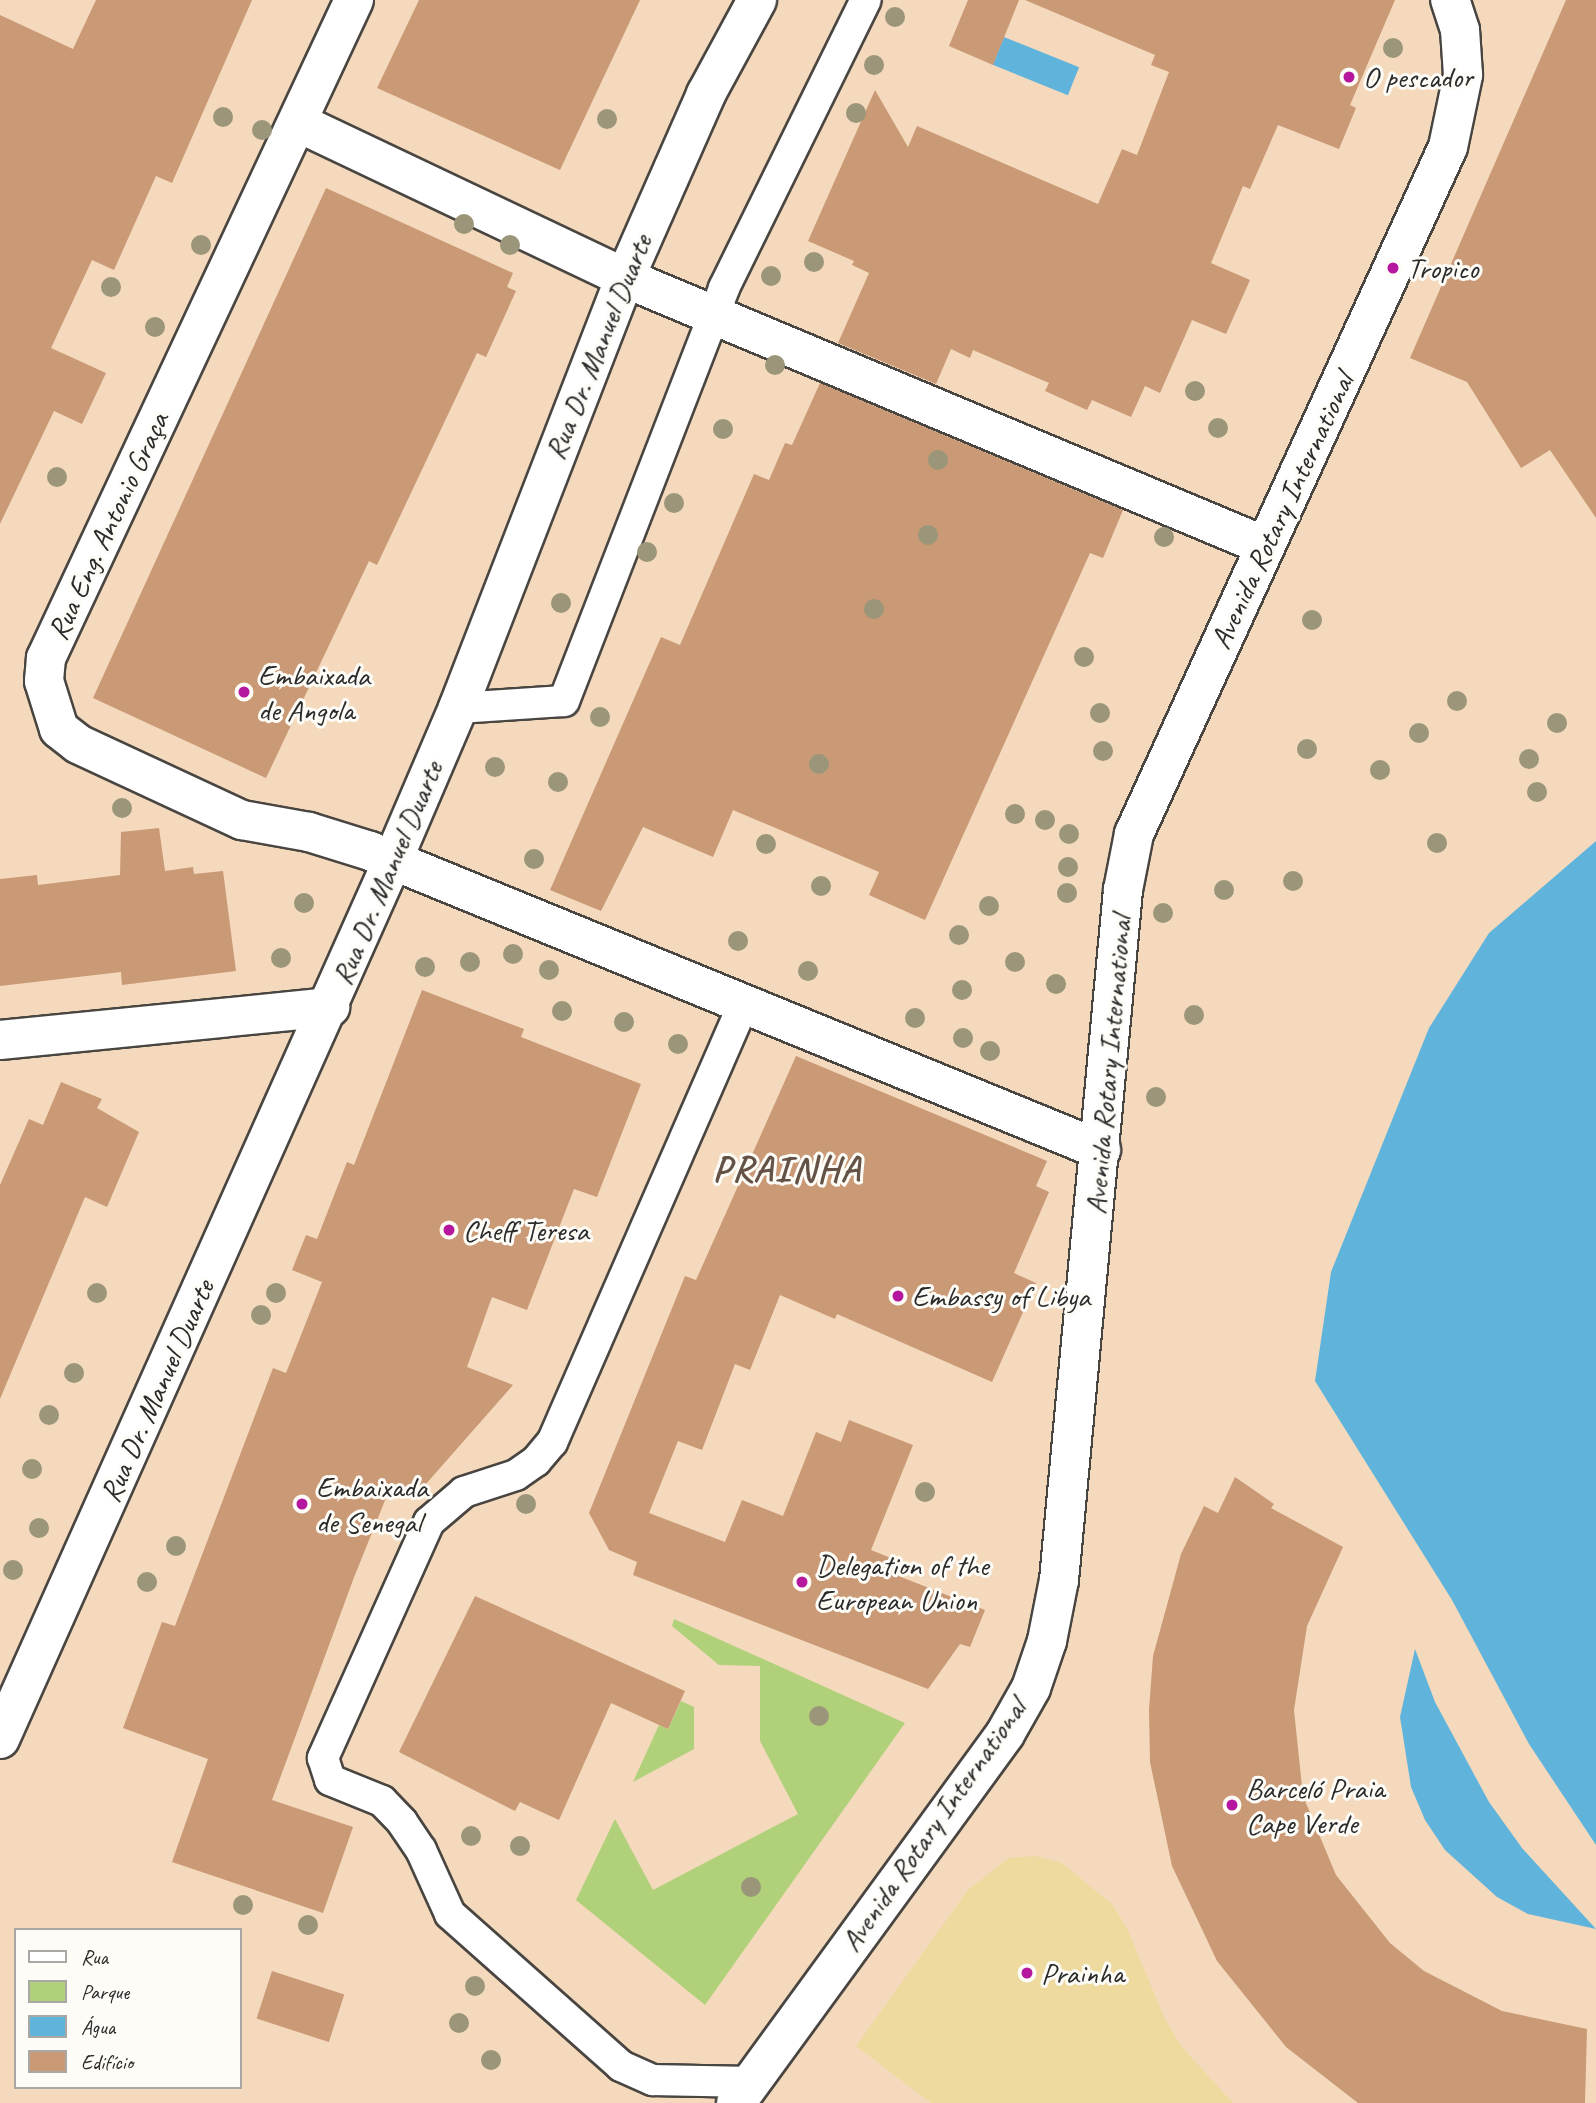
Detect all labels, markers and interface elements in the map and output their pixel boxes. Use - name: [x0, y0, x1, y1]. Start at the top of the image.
- place label: O pescador: [1363, 59, 1473, 95]
- marker: O pescador: [1341, 69, 1357, 85]
- street label: Rua Dr. Manuel Duarte: [536, 229, 660, 465]
- place label: Tropico: [1407, 250, 1478, 286]
- marker: Tropico: [1385, 260, 1401, 276]
- street label: Avenida Rotary International: [1202, 368, 1362, 654]
- street label: Rua Eng. Antonio Graça: [40, 407, 176, 645]
- place label: Embaixada de Angola: [258, 657, 370, 728]
- marker: Embaixada de Angola: [236, 684, 252, 700]
- street label: Rua Dr. Manuel Duarte: [324, 756, 450, 990]
- street label: Avenida Rotary International: [1077, 914, 1139, 1216]
- district label: PRAINHA: [715, 1147, 859, 1191]
- place label: Cheff Teresa: [463, 1212, 587, 1248]
- marker: Cheff Teresa: [441, 1222, 457, 1238]
- street label: Rua Dr. Manuel Duarte: [92, 1274, 222, 1508]
- place label: Embassy of Libya: [912, 1278, 1089, 1314]
- marker: Embassy of Libya: [890, 1288, 906, 1304]
- place label: Embaixada de Senegal: [316, 1469, 428, 1540]
- marker: Embaixada de Senegal: [294, 1496, 310, 1512]
- place label: Delegation of the European Union: [816, 1547, 988, 1618]
- marker: Delegation of the European Union: [794, 1574, 810, 1590]
- street label: Avenida Rotary International: [832, 1692, 1034, 1958]
- place label: Barceló Praia Cape Verde: [1246, 1770, 1384, 1840]
- marker: Barceló Praia Cape Verde: [1224, 1797, 1240, 1813]
- legend: [14, 1928, 242, 2089]
- text: Rua: [81, 1944, 108, 1970]
- place label: Prainha: [1041, 1955, 1124, 1991]
- marker: Prainha: [1019, 1965, 1035, 1981]
- text: Parque: [81, 1979, 129, 2005]
- text: Água: [81, 2014, 115, 2040]
- text: Edifício: [81, 2049, 133, 2075]

